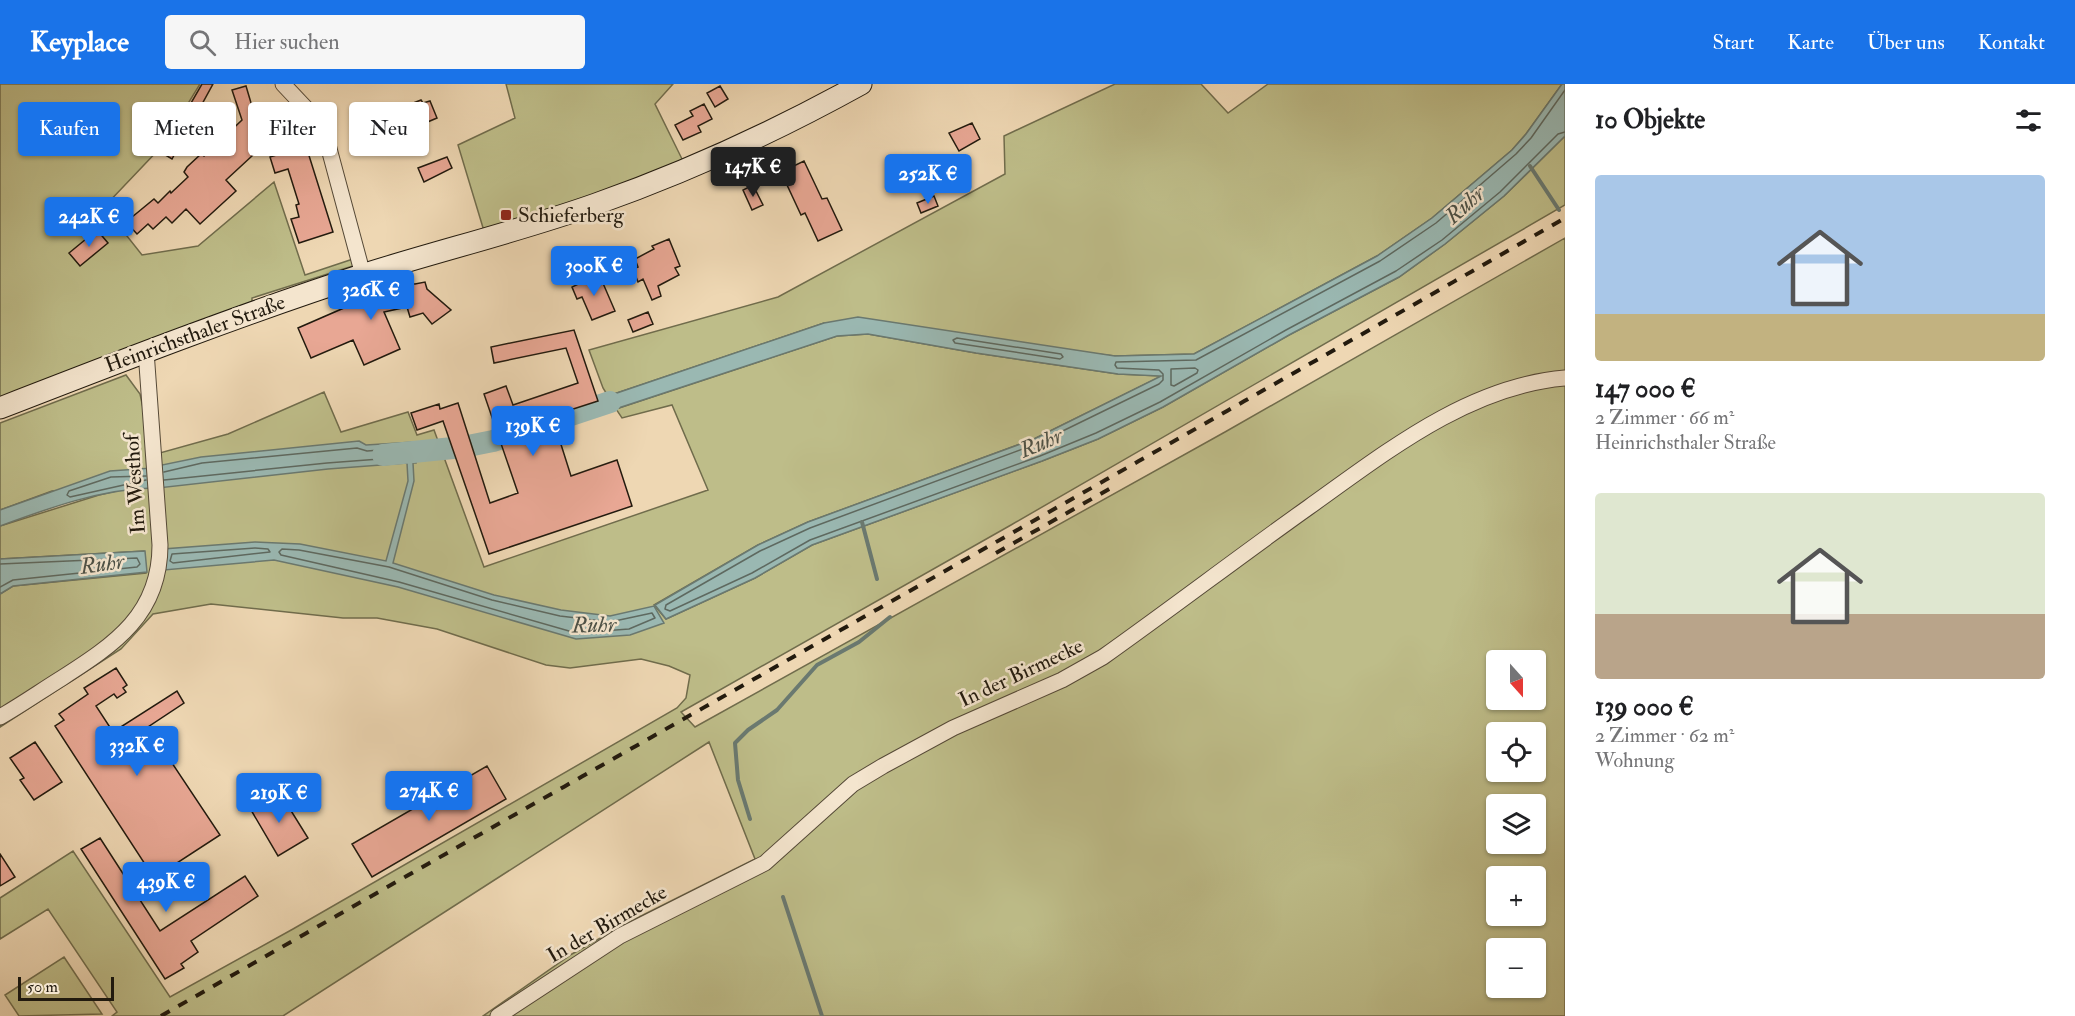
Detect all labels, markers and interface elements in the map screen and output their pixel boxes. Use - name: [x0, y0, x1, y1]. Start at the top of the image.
- search box: [165, 15, 585, 69]
- text: Keyplace: [30, 25, 129, 60]
- icon: search: [186, 26, 219, 59]
- text: Hier suchen: [234, 28, 340, 56]
- text: Start: [1712, 29, 1754, 56]
- text: Karte: [1787, 29, 1834, 56]
- text: Über uns: [1867, 29, 1945, 56]
- text: Kontakt: [1978, 29, 2045, 56]
- chip: Kaufen: [18, 102, 120, 156]
- chip: Mieten: [132, 102, 236, 156]
- chip: Filter: [248, 102, 337, 156]
- chip: Neu: [349, 102, 429, 156]
- text: 10 Objekte: [1595, 104, 1705, 136]
- icon: filters: [2012, 104, 2045, 137]
- pin: 147K €: [704, 147, 802, 198]
- text: 147K €: [725, 154, 781, 179]
- pin: 252K €: [879, 154, 977, 205]
- text: 252K €: [899, 161, 957, 186]
- water label: Ruhr: [1439, 179, 1492, 231]
- pin: 242K €: [40, 197, 138, 248]
- place label: Schieferberg: [518, 202, 625, 229]
- text: 242K €: [59, 204, 119, 229]
- marker: Schieferberg: [499, 208, 513, 222]
- icon: home: [1766, 214, 1874, 322]
- pin: 300K €: [545, 246, 643, 297]
- text: 300K €: [565, 253, 623, 278]
- pin: 326K €: [322, 270, 420, 321]
- text: 326K €: [342, 277, 400, 302]
- street label: Heinrichsthaler Straße: [101, 289, 289, 379]
- text: 147 000 €: [1595, 373, 1696, 405]
- text: 2 Zimmer · 66 m²: [1595, 405, 1734, 430]
- pin: 139K €: [484, 406, 582, 457]
- text: 139K €: [506, 413, 560, 438]
- water label: Ruhr: [1014, 421, 1068, 465]
- street label: Im Westhof: [118, 430, 152, 535]
- text: Heinrichsthaler Straße: [1595, 430, 1776, 455]
- icon: home: [1766, 532, 1874, 640]
- water label: Ruhr: [77, 547, 128, 581]
- water label: Ruhr: [571, 611, 618, 639]
- street label: In der Birmecke: [955, 632, 1088, 714]
- north arrow: [1486, 650, 1546, 710]
- map controls: [1486, 650, 1546, 998]
- text: 139 000 €: [1595, 691, 1694, 723]
- button: locate: [1486, 722, 1546, 782]
- text: 2 Zimmer · 62 m²: [1595, 723, 1734, 748]
- pin: 332K €: [88, 726, 186, 777]
- text: 332K €: [109, 733, 165, 758]
- text: Wohnung: [1595, 748, 1674, 773]
- pin: 274K €: [380, 771, 478, 822]
- pin: 219K €: [230, 773, 328, 824]
- text: 274K €: [399, 778, 459, 803]
- text: 219K €: [250, 780, 308, 805]
- button: layers: [1486, 794, 1546, 854]
- pin: 439K €: [117, 862, 215, 913]
- button: +: [1486, 866, 1546, 926]
- text: 439K €: [137, 869, 195, 894]
- street label: In der Birmecke: [542, 879, 672, 969]
- button: −: [1486, 938, 1546, 998]
- scale bar: [18, 974, 114, 1002]
- text: 50 m: [27, 977, 58, 997]

